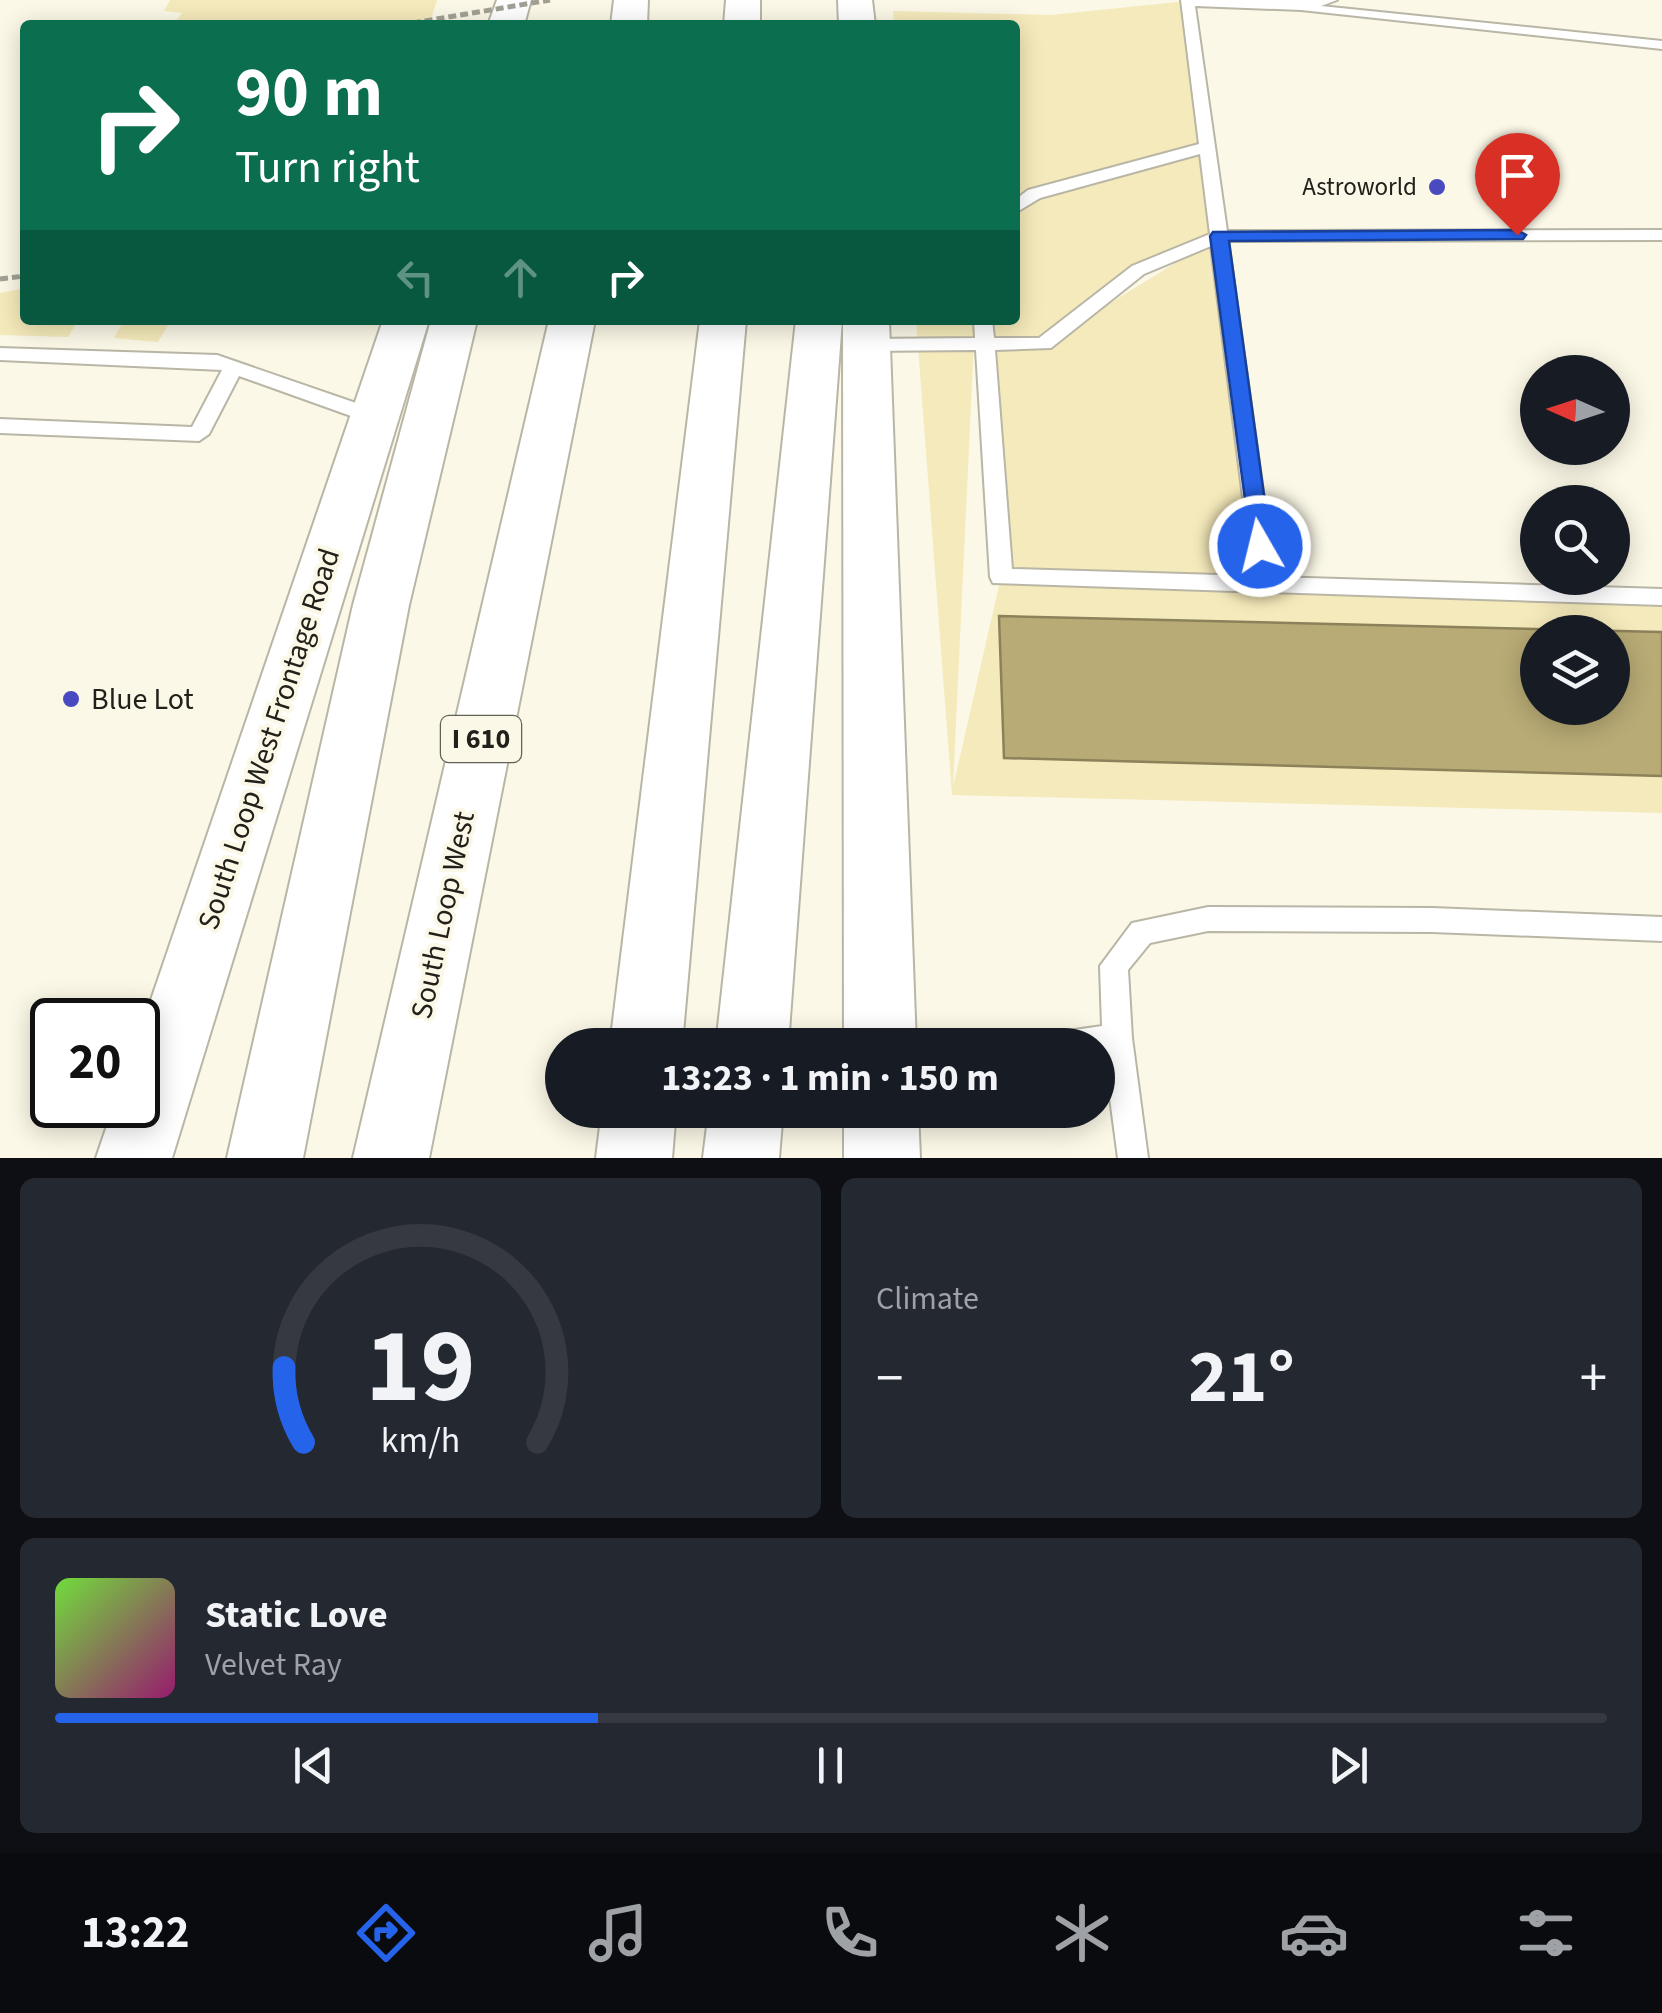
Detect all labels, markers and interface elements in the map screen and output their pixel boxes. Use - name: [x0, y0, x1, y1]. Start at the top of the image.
- text: 90 m: [235, 43, 383, 143]
- icon: right: [70, 60, 200, 190]
- pin: [1475, 133, 1560, 236]
- text: Turn right: [235, 136, 420, 200]
- icon: arrive: [1490, 148, 1545, 203]
- place label: Astroworld: [1302, 169, 1417, 205]
- marker: Astroworld: [1426, 176, 1448, 198]
- icon: left: [388, 250, 443, 305]
- icon: ahead: [493, 250, 548, 305]
- icon: right: [598, 250, 653, 305]
- north arrow: [1520, 355, 1630, 465]
- map controls: [1520, 355, 1630, 725]
- button: search: [1520, 485, 1630, 595]
- position arrow: [1208, 494, 1312, 598]
- street label: South Loop West Frontage Road: [187, 543, 351, 935]
- button: layers: [1520, 615, 1630, 725]
- place label: Blue Lot: [91, 678, 194, 721]
- marker: Blue Lot: [60, 688, 82, 710]
- road number: I 610: [441, 716, 521, 762]
- street label: South Loop West: [400, 807, 486, 1023]
- speed limit sign: 20: [30, 998, 160, 1128]
- text: 13:23 · 1 min · 150 m: [661, 1051, 999, 1105]
- text: Climate: [876, 1276, 979, 1322]
- text: 19: [366, 1294, 475, 1442]
- text: 21°: [1188, 1324, 1295, 1431]
- text: −: [876, 1340, 903, 1418]
- text: +: [1580, 1340, 1607, 1418]
- text: km/h: [381, 1415, 460, 1466]
- text: Static Love: [205, 1588, 388, 1642]
- text: Velvet Ray: [205, 1642, 342, 1688]
- icon: previous: [286, 1738, 341, 1793]
- icon: pause: [803, 1738, 858, 1793]
- icon: next: [1321, 1738, 1376, 1793]
- icon: directions: [351, 1898, 421, 1968]
- icon: music: [583, 1898, 653, 1968]
- icon: phone: [815, 1898, 885, 1968]
- icon: climate: [1047, 1898, 1117, 1968]
- icon: car: [1279, 1898, 1349, 1968]
- icon: filters: [1511, 1898, 1581, 1968]
- text: 13:22: [81, 1901, 190, 1965]

